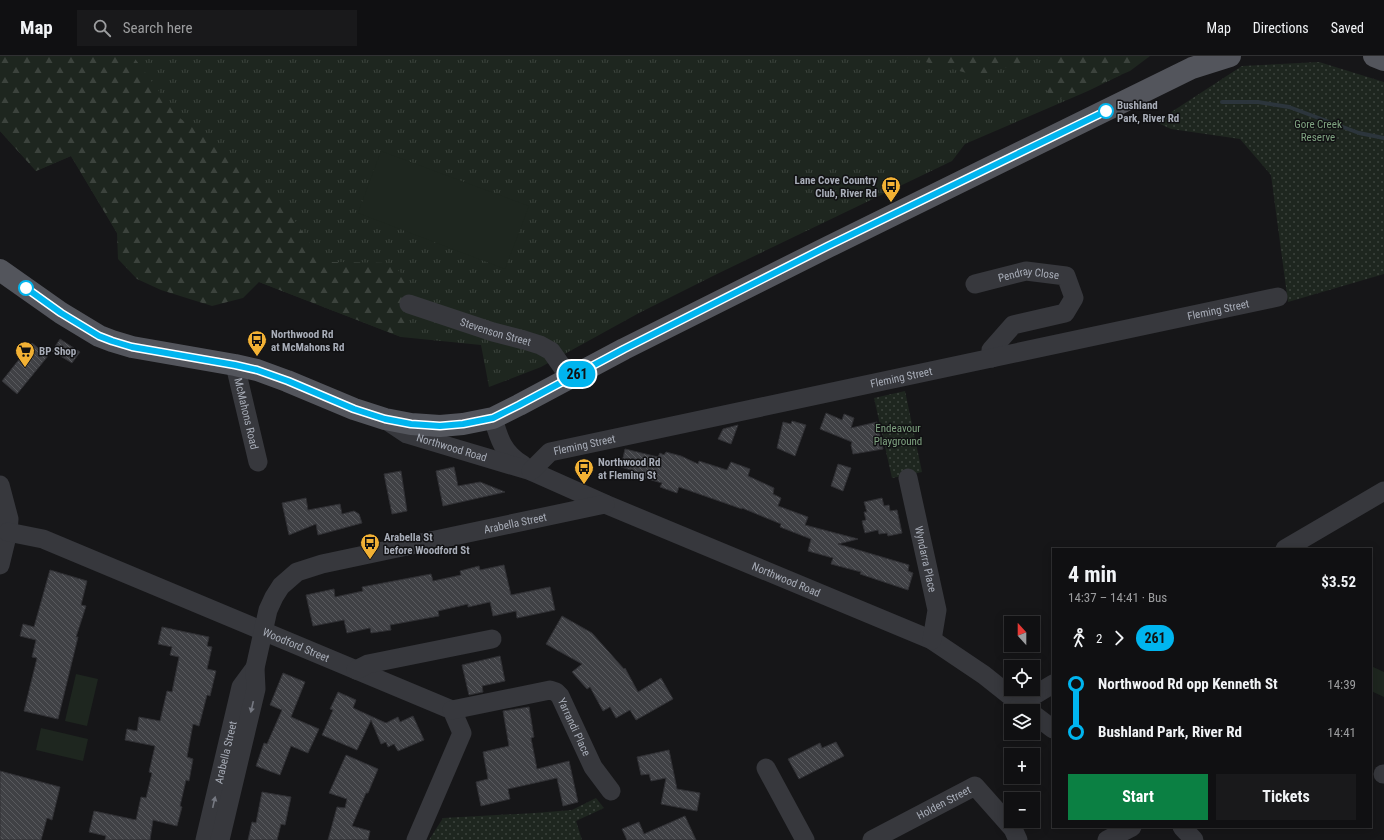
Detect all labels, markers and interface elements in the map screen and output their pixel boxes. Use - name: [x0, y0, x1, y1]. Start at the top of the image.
- search box: [77, 10, 357, 46]
- text: Map: [20, 16, 53, 39]
- icon: search: [91, 17, 113, 39]
- text: Search here: [123, 19, 193, 37]
- text: Map: [1207, 20, 1231, 36]
- text: Directions: [1253, 20, 1309, 36]
- text: Saved: [1331, 20, 1364, 36]
- place label: Bushland Park, River Rd: [1117, 99, 1179, 125]
- marker: Bushland Park, River Rd: [1098, 103, 1114, 119]
- park label: Gore Creek Reserve: [1294, 118, 1342, 144]
- place label: Lane Cove Country Club, River Rd: [794, 174, 877, 200]
- bus stop icon: Lane Cove Country Club, River Rd: [880, 175, 902, 203]
- street label: Pendray Close: [997, 265, 1060, 285]
- unlabelled marker: [18, 280, 34, 296]
- street label: Fleming Street: [1186, 297, 1250, 323]
- street label: Stevenson Street: [458, 315, 533, 349]
- place label: Northwood Rd at McMahons Rd: [271, 328, 344, 354]
- bus stop icon: Northwood Rd at McMahons Rd: [246, 329, 268, 357]
- supermarket icon: BP Shop: [14, 340, 36, 368]
- place label: BP Shop: [39, 345, 77, 358]
- line badge: 261: [554, 361, 600, 387]
- street label: Fleming Street: [869, 365, 933, 391]
- text: 261: [566, 366, 588, 382]
- street label: McMahons Road: [231, 377, 261, 451]
- park label: Endeavour Playground: [874, 422, 922, 448]
- street label: Northwood Road: [415, 431, 488, 465]
- street label: Fleming Street: [552, 432, 617, 458]
- place label: Northwood Rd at Fleming St: [598, 456, 660, 482]
- bus stop icon: Northwood Rd at Fleming St: [573, 457, 595, 485]
- street label: Arabella Street: [483, 511, 548, 537]
- street label: Wyndarra Place: [912, 525, 939, 594]
- place label: Arabella St before Woodford St: [384, 531, 470, 557]
- bus stop icon: Arabella St before Woodford St: [359, 532, 381, 560]
- street label: Northwood Road: [750, 560, 822, 600]
- text: 4 min: [1068, 562, 1117, 587]
- text: $3.52: [1321, 573, 1356, 591]
- text: 14:37 – 14:41 · Bus: [1068, 590, 1167, 605]
- north arrow: [1004, 616, 1040, 652]
- map controls: [1004, 616, 1040, 828]
- street label: Woodford Street: [261, 626, 331, 665]
- icon: walk: [1068, 627, 1090, 649]
- icon: forward: [1108, 627, 1130, 649]
- text: 261: [1144, 630, 1166, 646]
- text: 2: [1096, 631, 1102, 646]
- button: locate: [1004, 660, 1040, 696]
- text: Northwood Rd opp Kenneth St: [1098, 675, 1278, 693]
- text: 14:39: [1327, 677, 1356, 692]
- street label: Yarrandi Place: [555, 696, 593, 758]
- one-way arrow: [249, 701, 255, 713]
- button: layers: [1004, 704, 1040, 740]
- street label: Arabella Street: [212, 720, 240, 785]
- text: Bushland Park, River Rd: [1098, 723, 1242, 741]
- text: 14:41: [1327, 725, 1356, 740]
- button: +: [1004, 748, 1040, 784]
- button: Start: [1068, 774, 1208, 820]
- button: Tickets: [1216, 774, 1356, 820]
- street label: Holden Street: [915, 783, 973, 822]
- button: −: [1004, 792, 1040, 828]
- one-way arrow: [211, 796, 217, 808]

